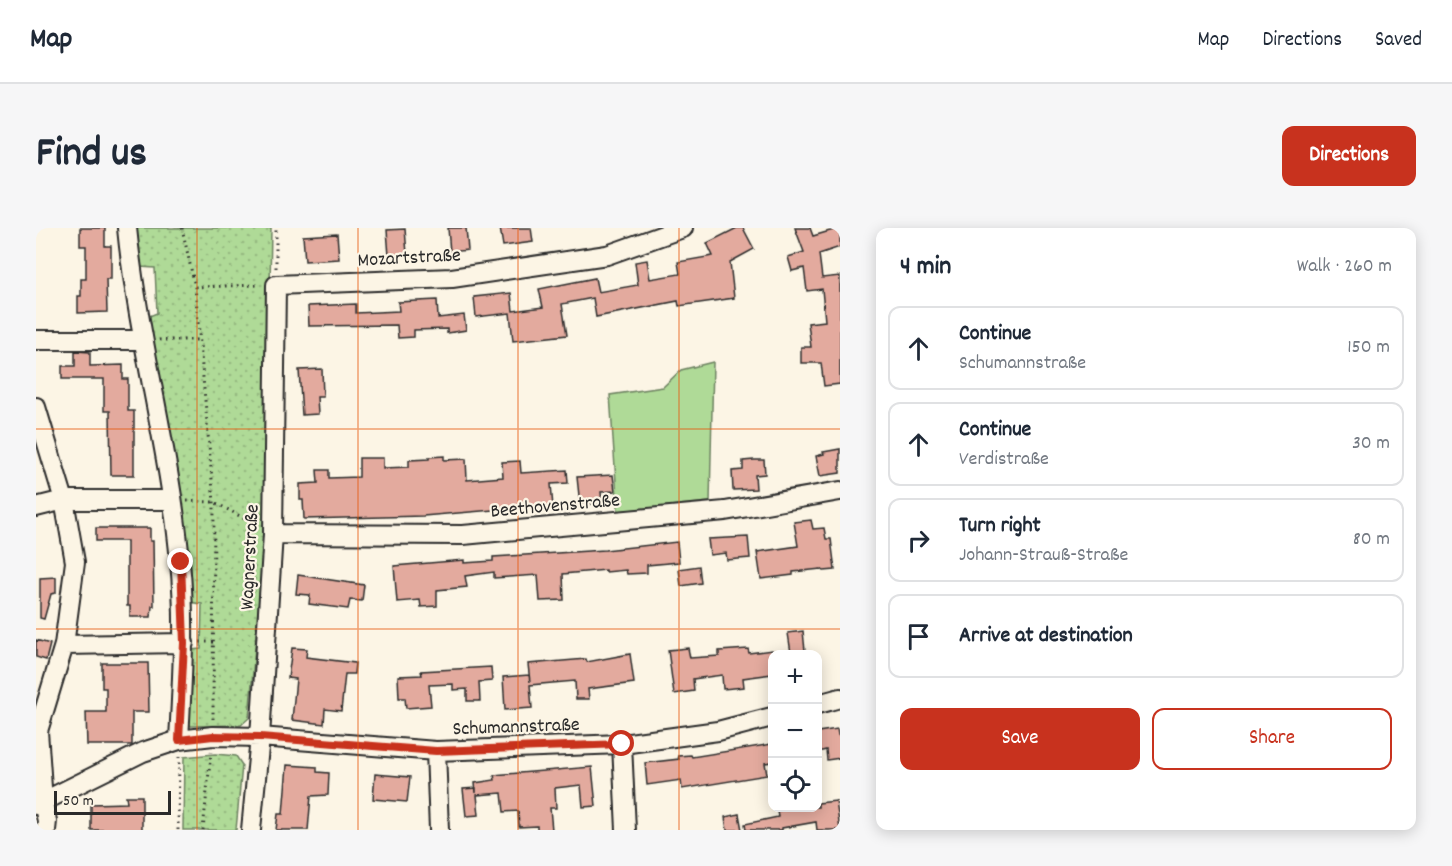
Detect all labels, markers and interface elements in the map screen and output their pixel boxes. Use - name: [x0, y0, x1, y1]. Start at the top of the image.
- text: Map: [30, 21, 72, 61]
- text: Map: [1198, 26, 1229, 56]
- text: Directions: [1262, 26, 1342, 56]
- text: Saved: [1375, 26, 1422, 56]
- text: Find us: [36, 126, 147, 186]
- button: Directions: [1282, 126, 1416, 186]
- street label: Mozartstraße: [357, 242, 462, 276]
- text: 4 min: [900, 249, 951, 286]
- text: Walk · 260 m: [1297, 253, 1392, 281]
- text: Continue: [959, 319, 1031, 350]
- icon: ahead: [902, 332, 935, 365]
- text: 150 m: [1347, 334, 1390, 362]
- text: Schumannstraße: [959, 350, 1086, 378]
- text: Continue: [959, 415, 1031, 446]
- icon: ahead: [902, 428, 935, 461]
- text: 30 m: [1352, 430, 1390, 458]
- text: Verdistraße: [959, 446, 1049, 474]
- street label: Beethovenstraße: [489, 487, 621, 527]
- street label: Wagnerstraße: [234, 503, 268, 611]
- text: Turn right: [959, 511, 1041, 542]
- icon: right: [902, 524, 935, 557]
- text: 80 m: [1353, 526, 1390, 554]
- text: Johann-Strauß-Straße: [959, 542, 1128, 570]
- route end: [167, 548, 193, 574]
- icon: arrive: [902, 620, 935, 653]
- text: Arrive at destination: [959, 621, 1133, 652]
- map controls: [768, 650, 822, 812]
- button: +: [768, 650, 822, 704]
- button: −: [768, 704, 822, 758]
- button: Save: [900, 708, 1140, 770]
- button: Share: [1152, 708, 1392, 770]
- street label: Schumannstraße: [452, 712, 580, 744]
- route start: [608, 730, 634, 756]
- button: locate: [768, 758, 822, 812]
- scale bar: [54, 788, 171, 816]
- text: 50 m: [63, 790, 94, 813]

